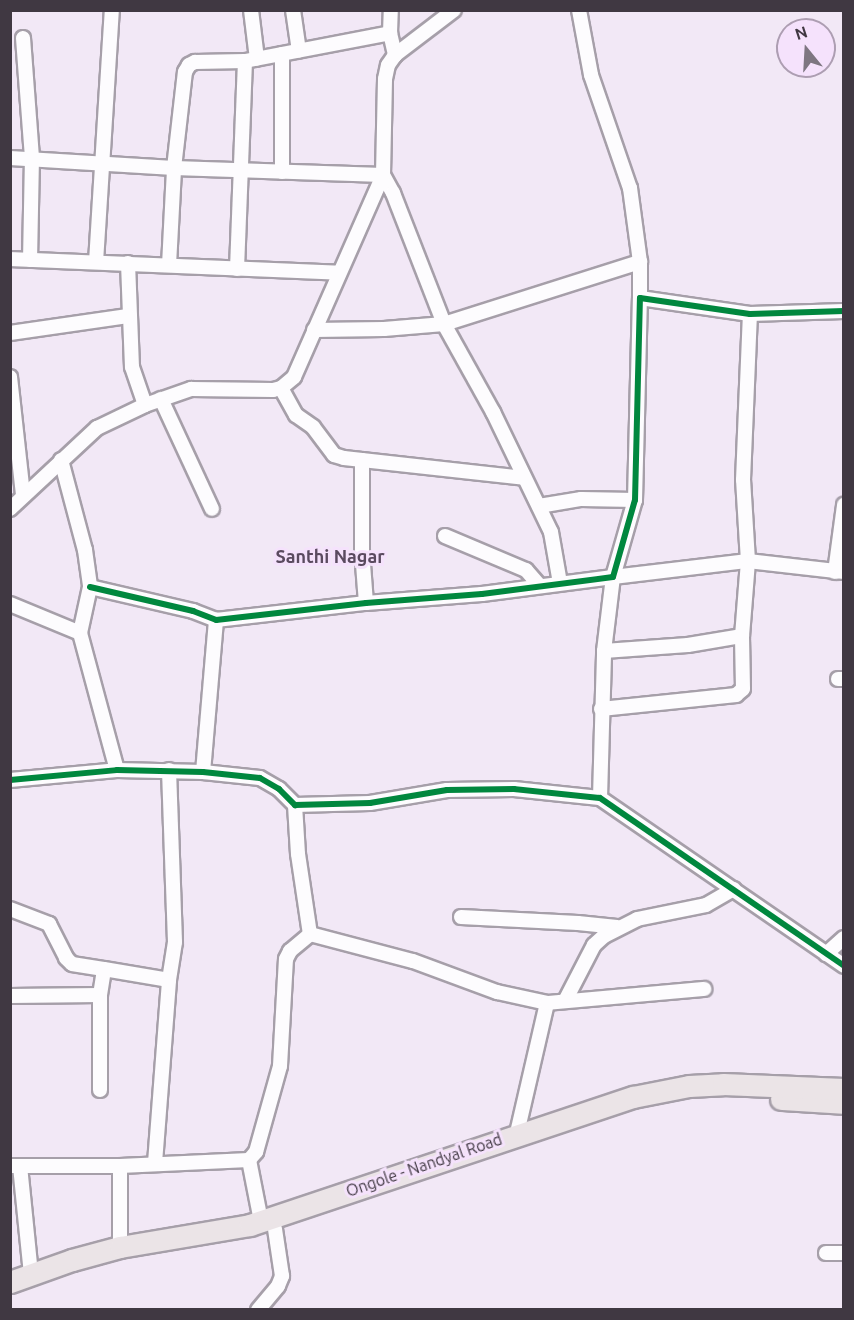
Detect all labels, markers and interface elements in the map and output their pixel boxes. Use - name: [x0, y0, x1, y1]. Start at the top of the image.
- north arrow: [776, 18, 836, 78]
- text: N: [793, 22, 810, 43]
- district label: Santhi Nagar: [275, 545, 385, 567]
- street label: Ongole - Nandyal Road: [343, 1129, 505, 1201]

